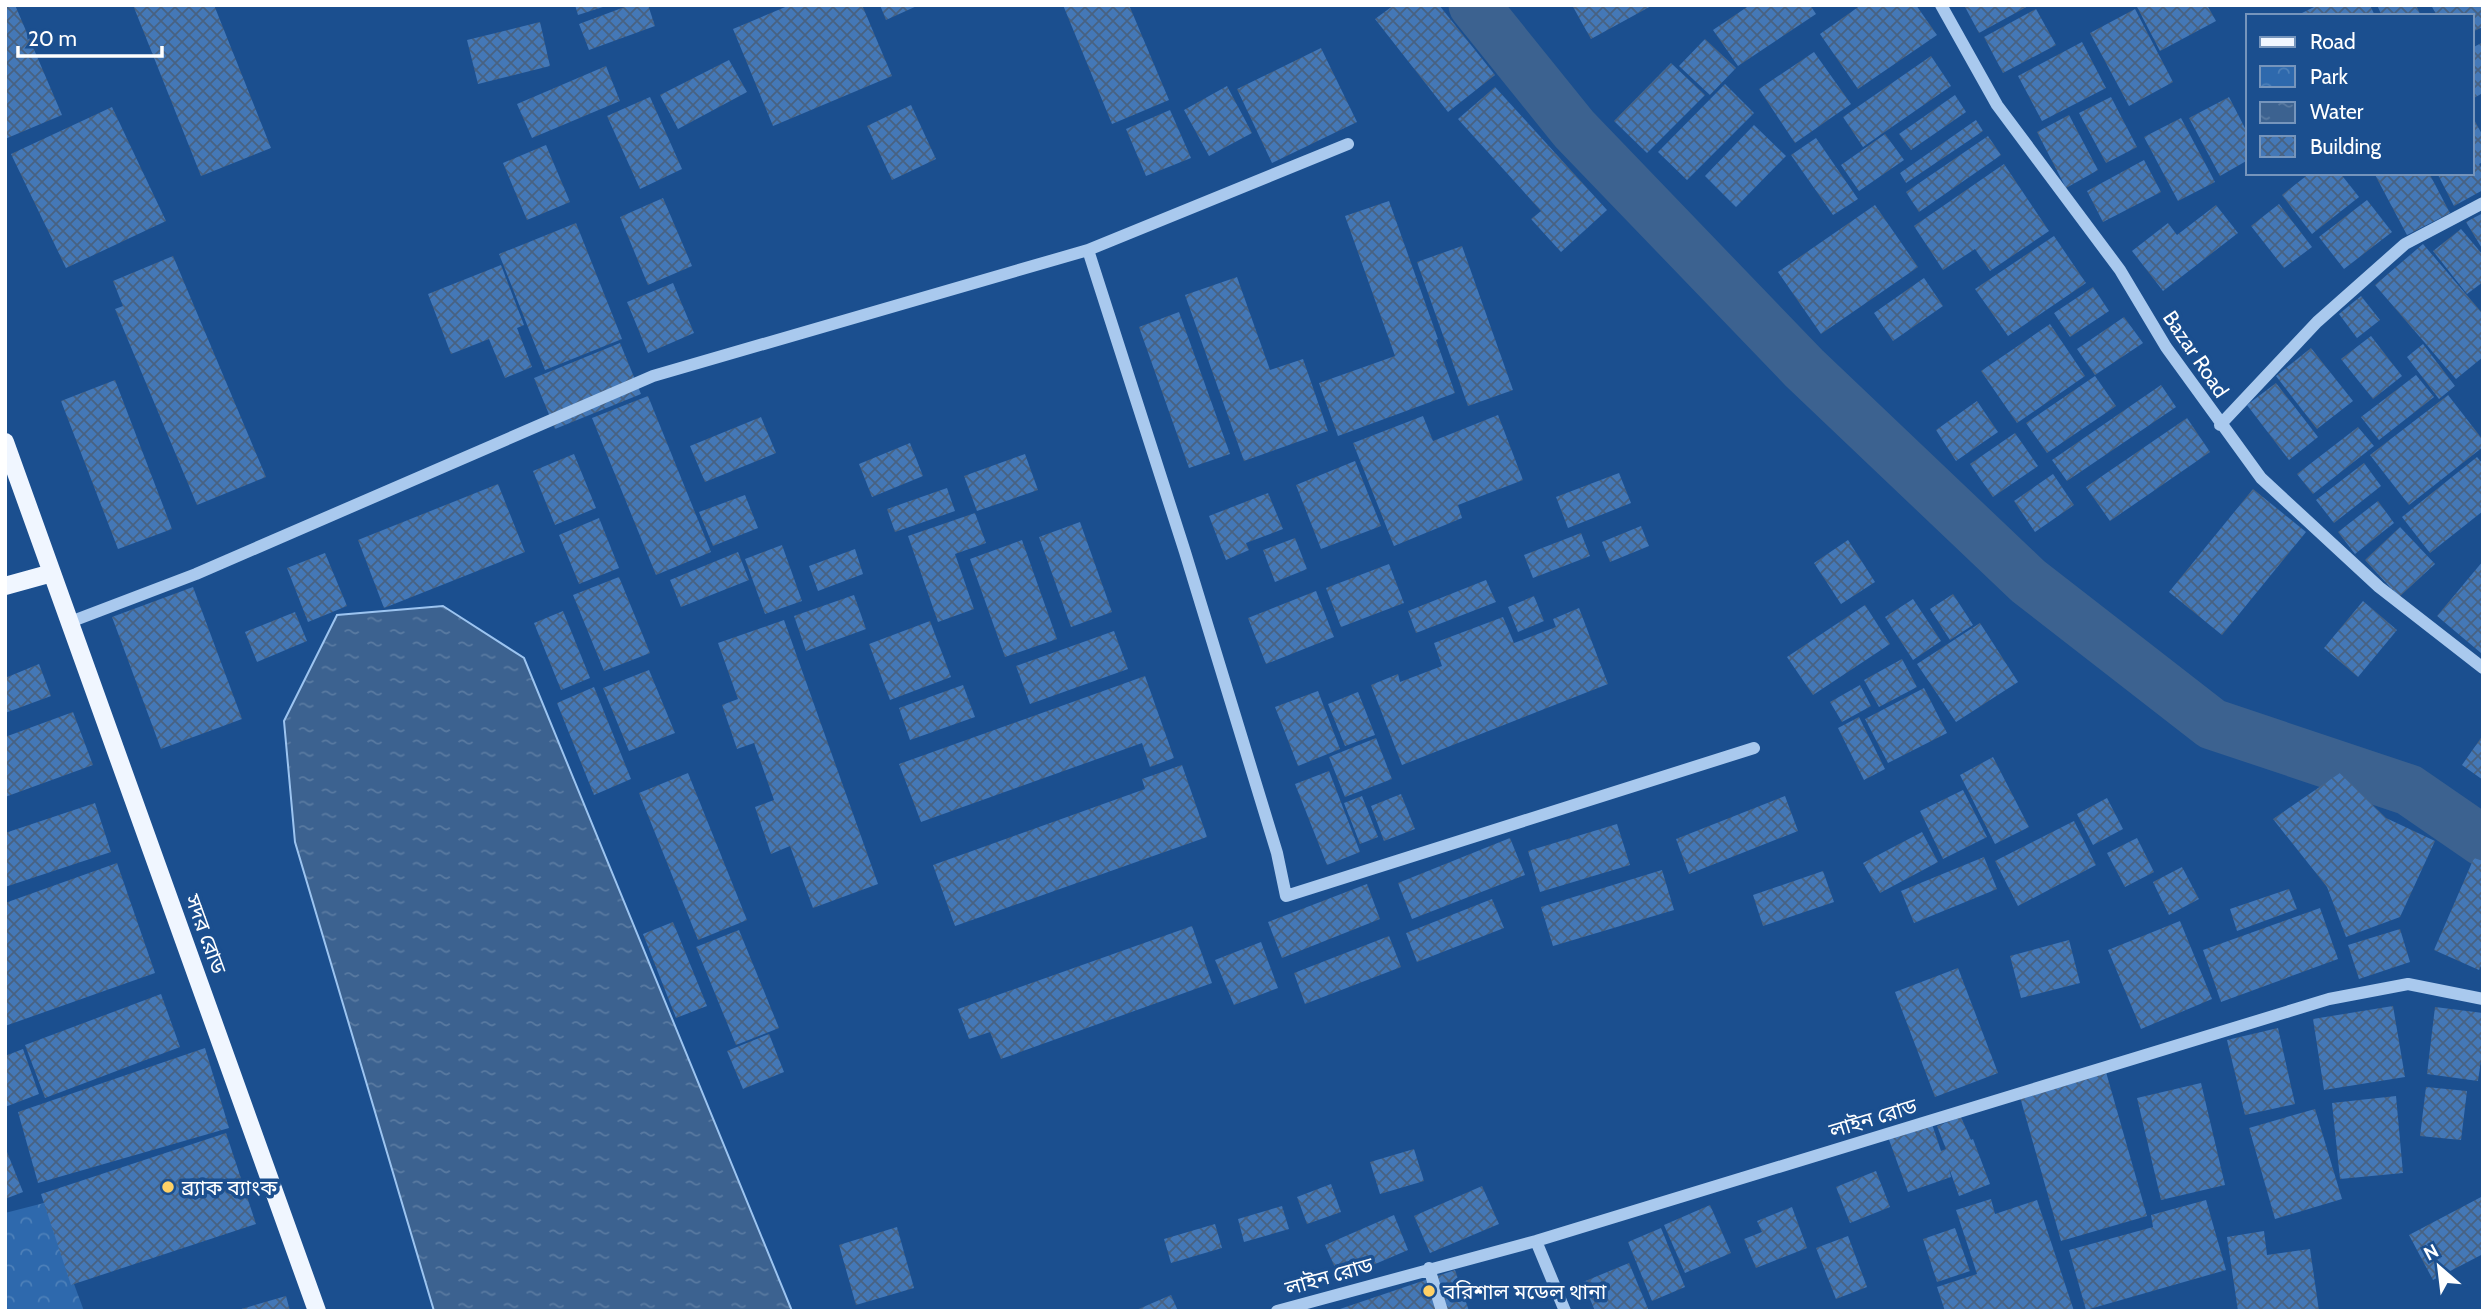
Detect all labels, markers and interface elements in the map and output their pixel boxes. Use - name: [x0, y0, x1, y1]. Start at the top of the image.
- scale bar: [18, 14, 161, 58]
- legend: [2246, 14, 2474, 175]
- text: 20 m: [28, 26, 77, 51]
- text: Road: [2310, 29, 2356, 54]
- text: Park: [2310, 64, 2348, 89]
- text: Water: [2310, 99, 2364, 124]
- text: Building: [2310, 134, 2382, 159]
- street label: Bazar Road: [2158, 306, 2234, 402]
- street label: সদর রোড: [180, 890, 232, 978]
- street label: লাইন রোড: [1825, 1093, 1921, 1143]
- place label: ব্র্যাক ব্যাংক: [181, 1175, 278, 1200]
- marker: ব্র্যাক ব্যাংক: [160, 1179, 176, 1195]
- north arrow: [2404, 1232, 2474, 1302]
- text: N: [2420, 1239, 2443, 1266]
- street label: লাইন রোড: [1281, 1251, 1377, 1301]
- place label: বরিশাল মডেল থানা: [1442, 1279, 1607, 1304]
- marker: বরিশাল মডেল থানা: [1421, 1283, 1437, 1299]

